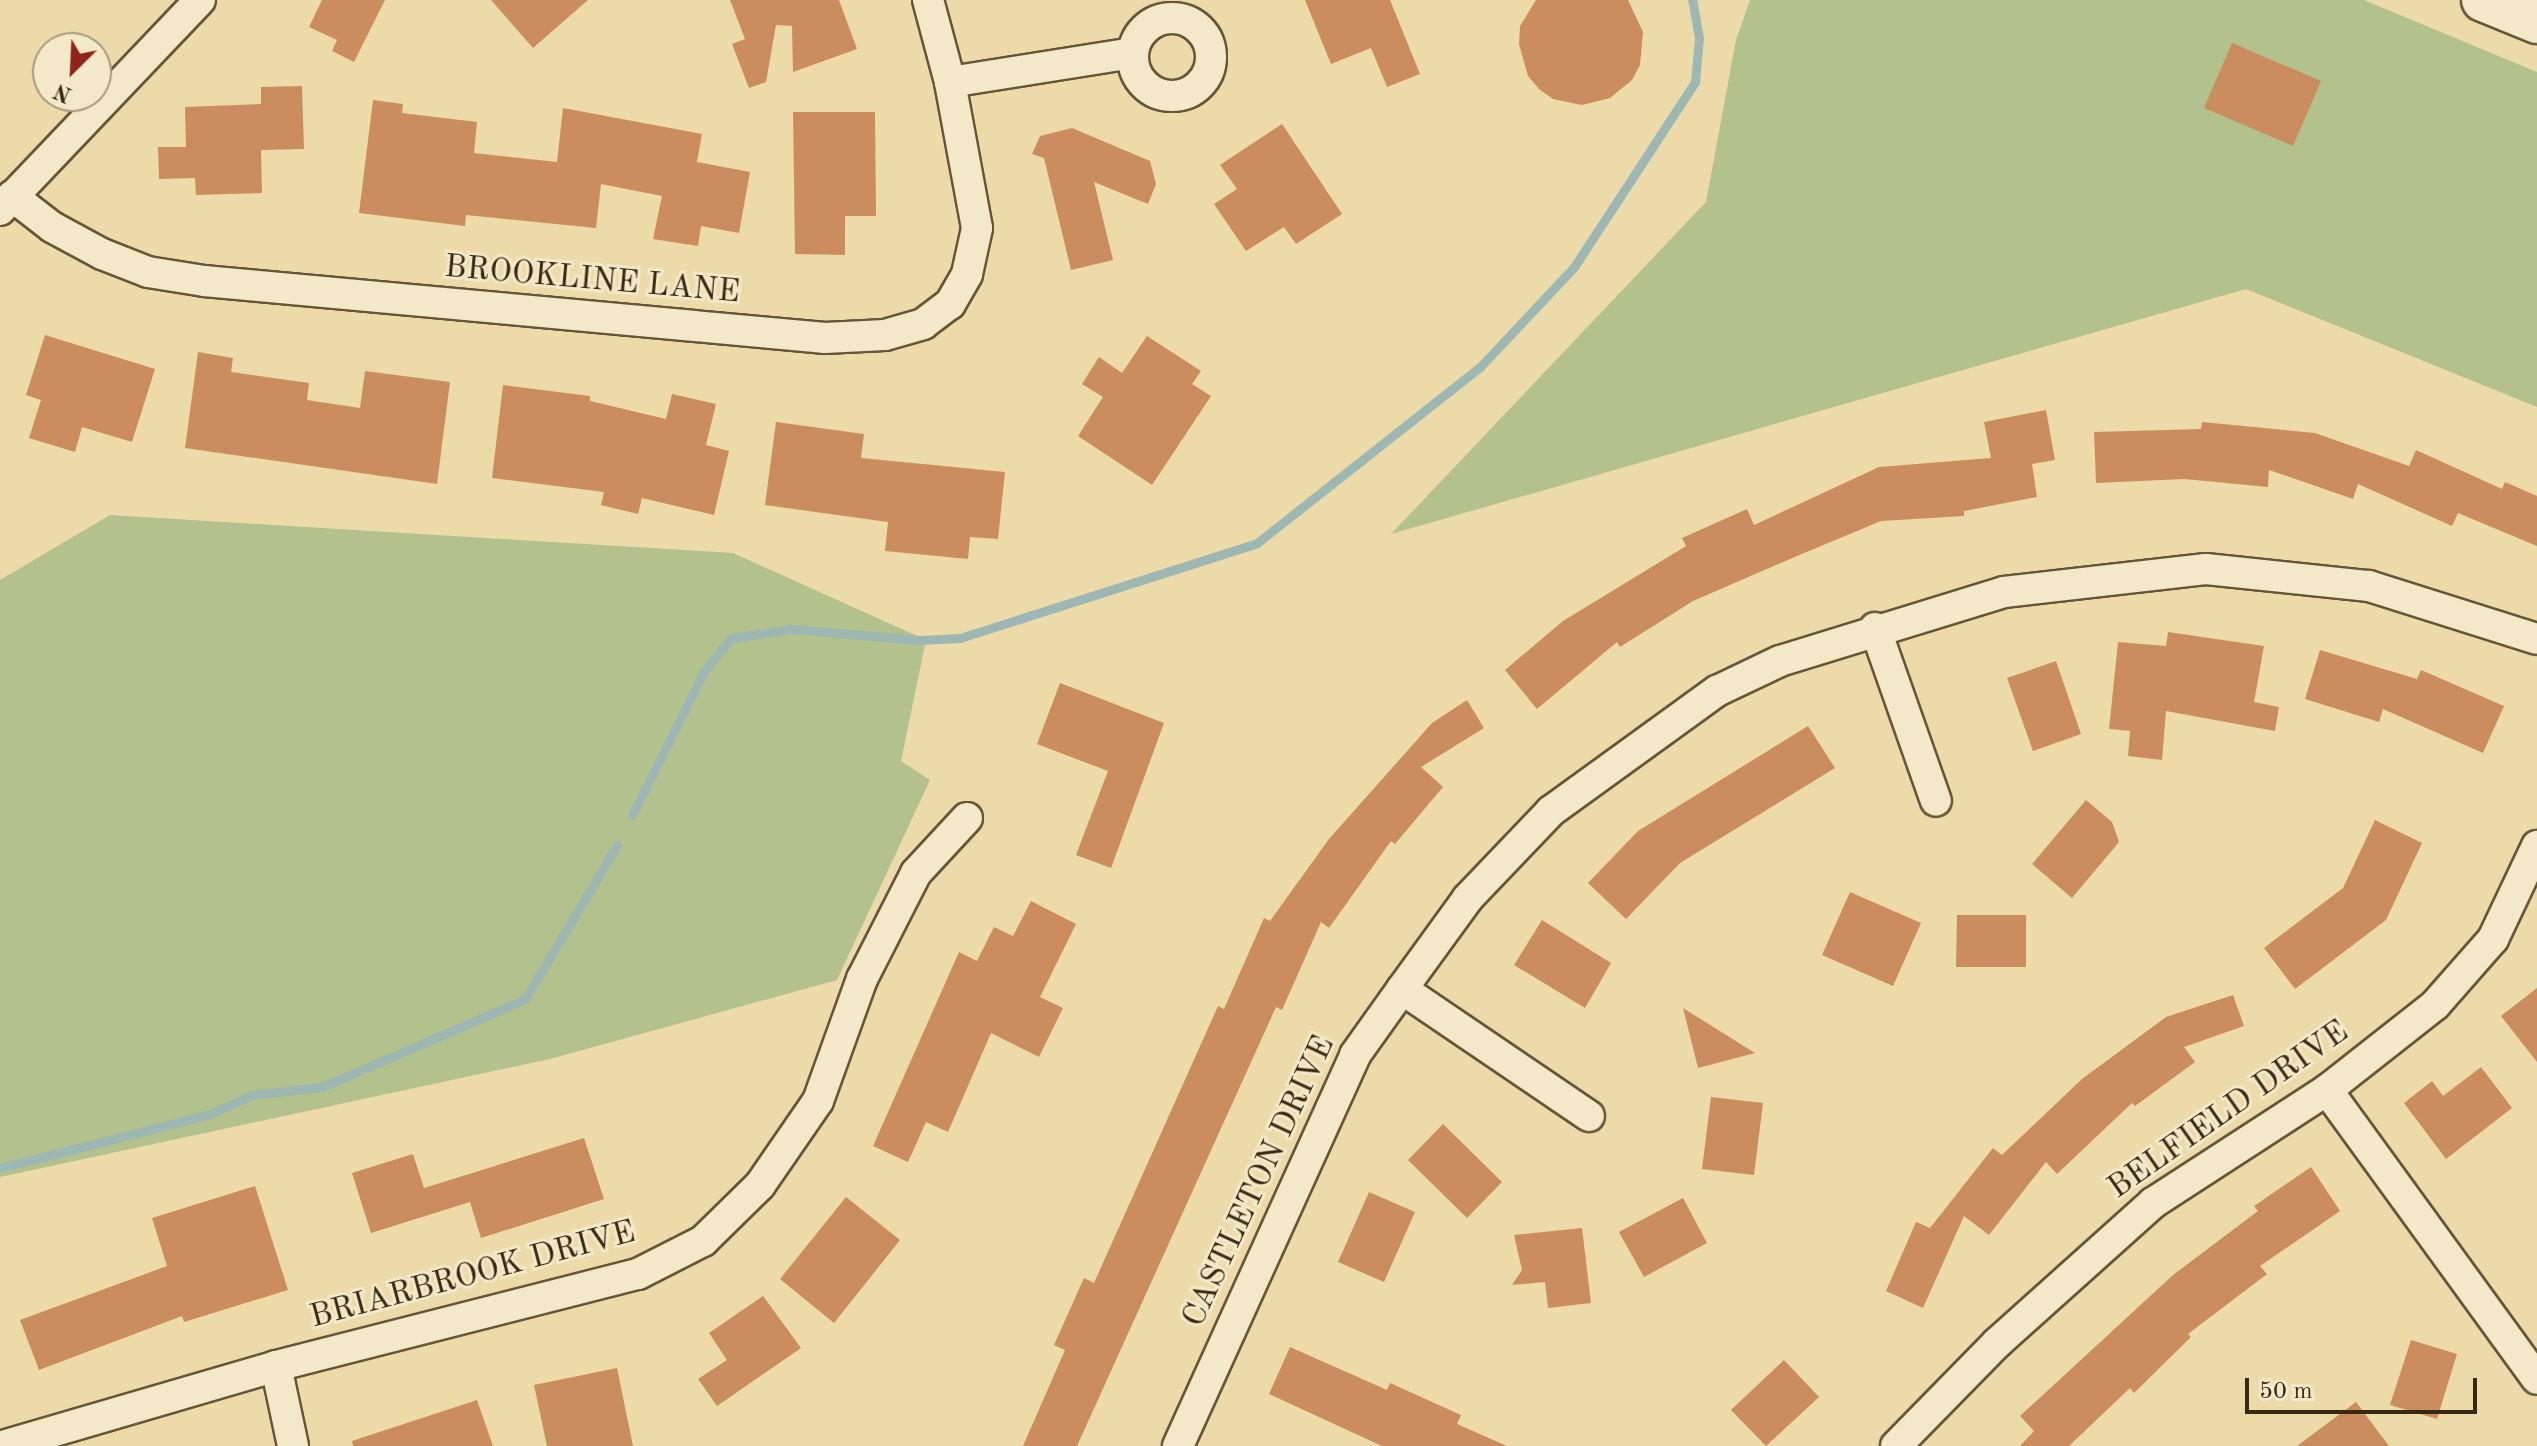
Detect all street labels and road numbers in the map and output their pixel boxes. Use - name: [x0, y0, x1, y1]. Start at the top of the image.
- street label: BROOKLINE LANE: [443, 249, 741, 313]
- street label: BELFIELD DRIVE: [2101, 1014, 2357, 1208]
- street label: CASTLETON DRIVE: [1176, 1030, 1344, 1334]
- street label: BRIARBROOK DRIVE: [306, 1214, 640, 1338]

